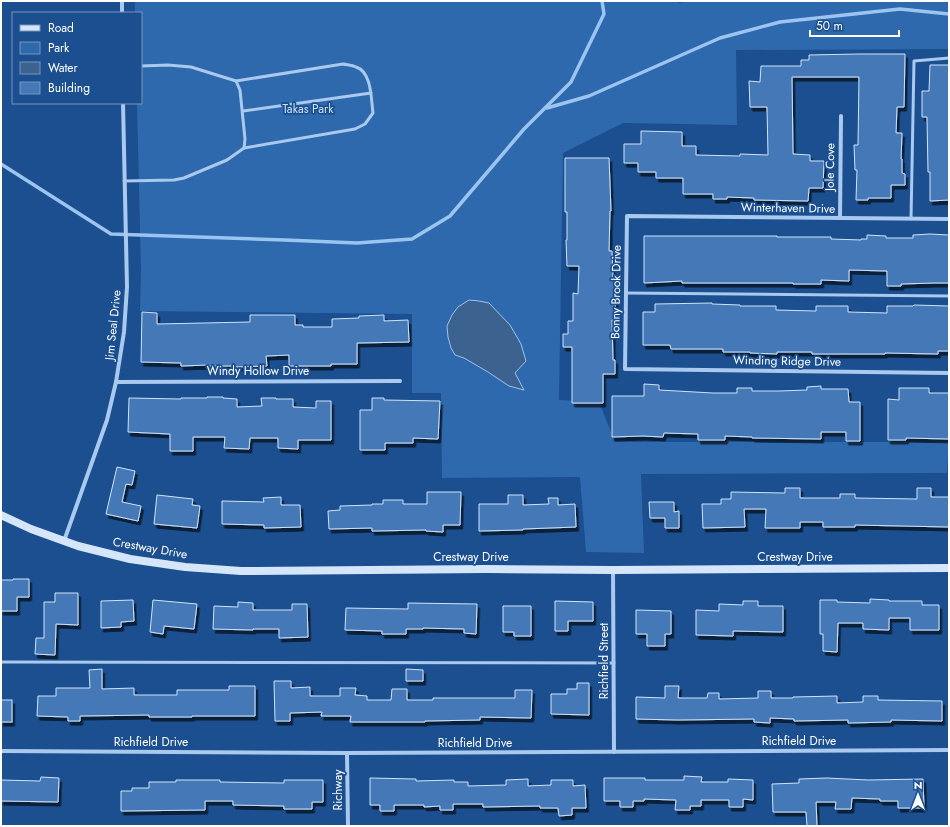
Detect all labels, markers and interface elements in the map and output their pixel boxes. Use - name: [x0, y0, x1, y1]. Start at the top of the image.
- legend: [12, 12, 142, 104]
- scale bar: [810, 12, 899, 38]
- text: 50 m: [816, 17, 843, 35]
- text: Road: [48, 19, 74, 37]
- text: Park: [48, 39, 70, 57]
- text: Water: [48, 59, 79, 77]
- text: Building: [48, 79, 90, 97]
- park label: Takas Park: [282, 100, 334, 118]
- street label: Jole Cove: [821, 143, 839, 193]
- street label: Winterhaven Drive: [741, 198, 835, 218]
- street label: Bonny Brook Drive: [606, 245, 626, 339]
- street label: Jim Seal Drive: [100, 289, 126, 363]
- street label: Winding Ridge Drive: [733, 351, 841, 371]
- street label: Windy Hollow Drive: [207, 362, 309, 380]
- street label: Crestway Drive: [111, 533, 189, 563]
- street label: Crestway Drive: [433, 548, 509, 566]
- street label: Crestway Drive: [757, 548, 833, 566]
- street label: Richfield Street: [595, 623, 613, 699]
- street label: Richfield Drive: [762, 732, 836, 750]
- street label: Richfield Drive: [114, 733, 188, 751]
- street label: Richfield Drive: [438, 734, 512, 752]
- street label: Richway: [329, 769, 347, 810]
- north arrow: [898, 775, 938, 815]
- text: N: [914, 777, 922, 793]

